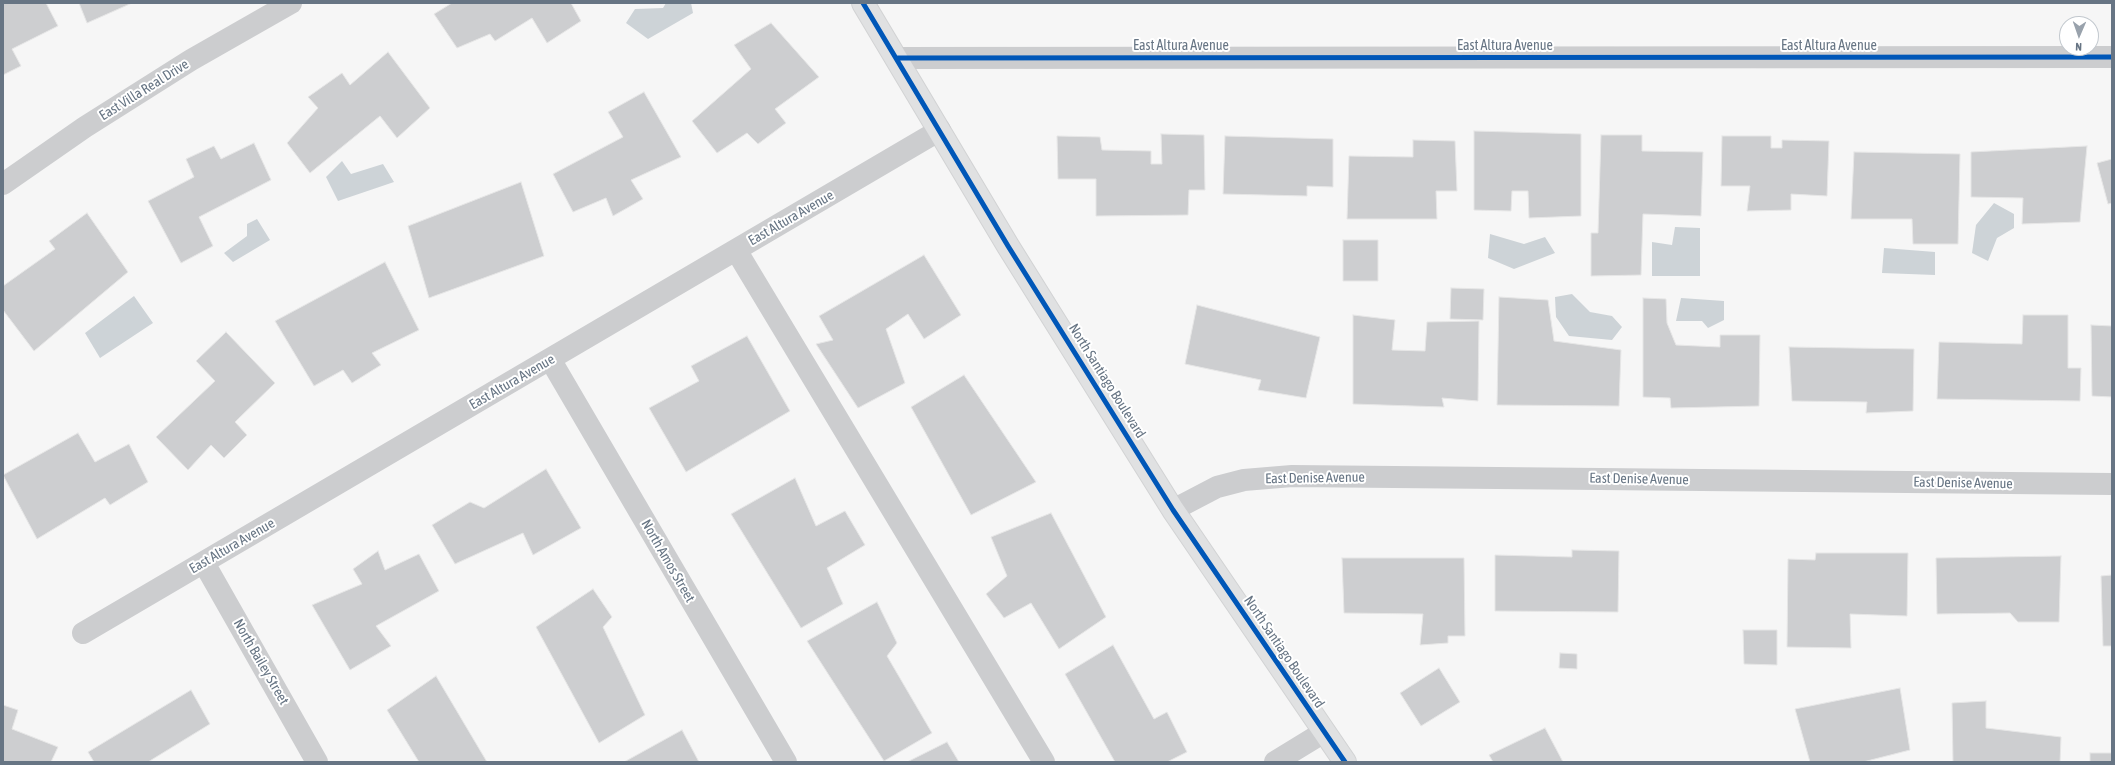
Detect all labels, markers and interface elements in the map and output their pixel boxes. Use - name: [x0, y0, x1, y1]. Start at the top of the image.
- north arrow: [2059, 16, 2099, 56]
- street label: East Altura Avenue: [1133, 38, 1229, 54]
- street label: East Altura Avenue: [1457, 38, 1553, 54]
- street label: East Altura Avenue: [1781, 38, 1877, 54]
- text: N: [2075, 41, 2082, 53]
- street label: East Villa Real Drive: [96, 56, 192, 124]
- street label: East Altura Avenue: [745, 187, 837, 249]
- street label: North Santiago Boulevard: [1065, 321, 1149, 441]
- street label: East Altura Avenue: [466, 351, 558, 413]
- street label: East Denise Avenue: [1265, 469, 1365, 487]
- street label: East Denise Avenue: [1589, 470, 1689, 488]
- street label: East Denise Avenue: [1913, 474, 2013, 492]
- street label: East Altura Avenue: [186, 515, 278, 577]
- street label: North Amos Street: [638, 517, 698, 605]
- street label: North Santiago Boulevard: [1240, 593, 1328, 711]
- street label: North Bailey Street: [230, 616, 292, 708]

